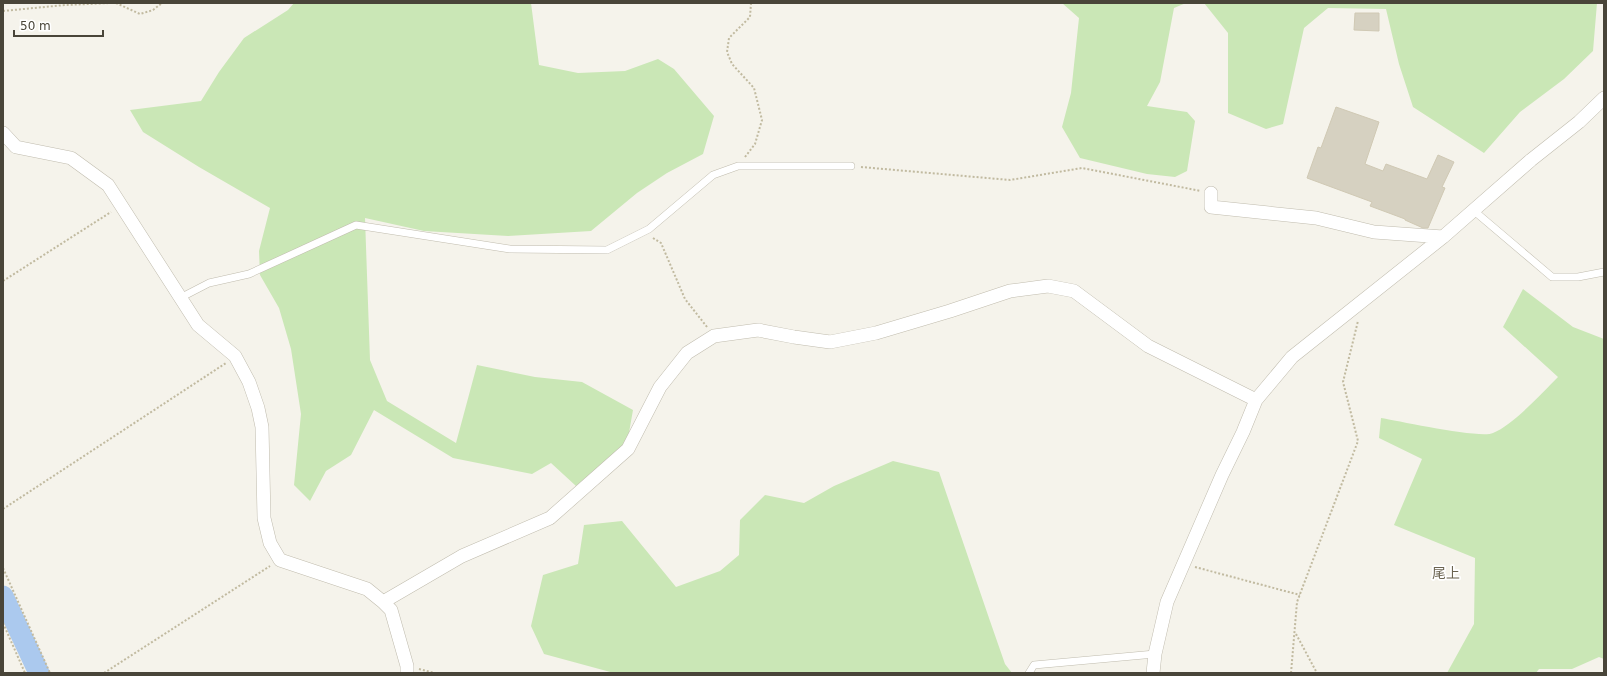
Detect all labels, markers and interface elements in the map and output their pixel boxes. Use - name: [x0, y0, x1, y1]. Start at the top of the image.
- scale bar: [14, 12, 103, 38]
- text: 50 m: [20, 19, 51, 33]
- district label: 尾上: [1432, 565, 1460, 581]

